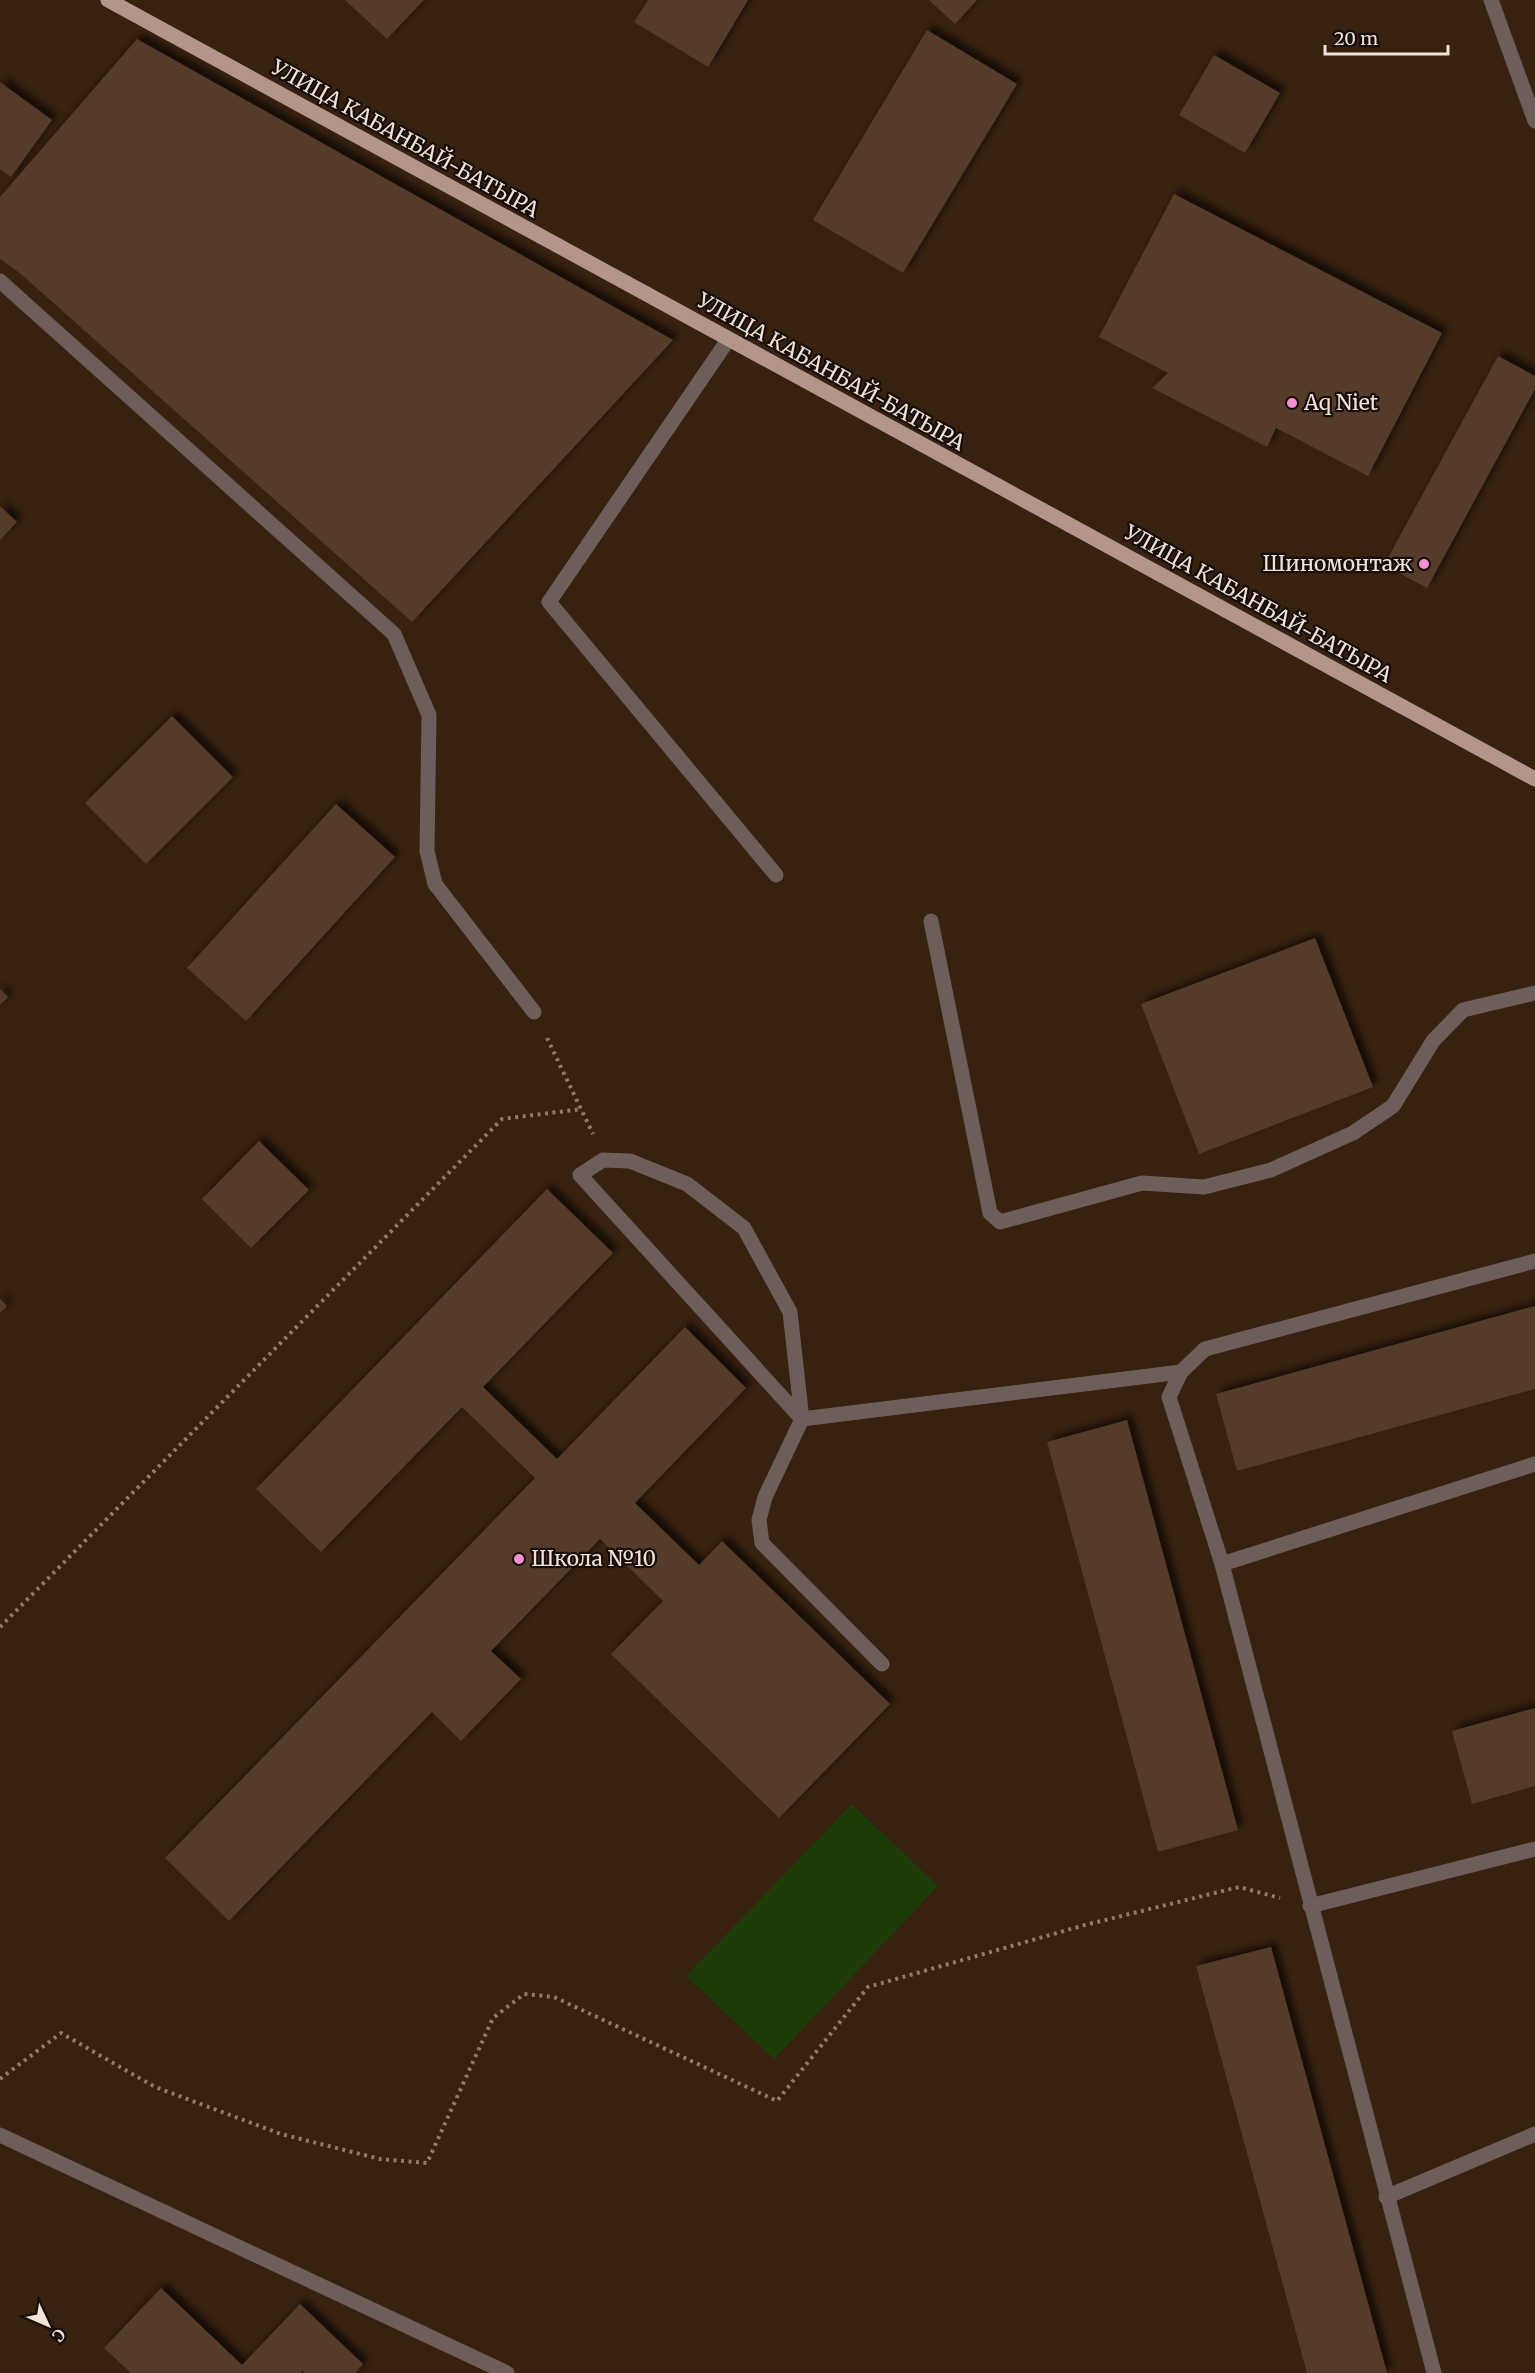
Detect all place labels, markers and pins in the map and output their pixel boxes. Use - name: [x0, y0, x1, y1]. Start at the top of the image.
- place label: Aq Niet: [1303, 389, 1378, 416]
- marker: Aq Niet: [1285, 396, 1299, 410]
- place label: Шиномонтаж: [1262, 550, 1412, 577]
- marker: Шиномонтаж: [1417, 557, 1431, 571]
- place label: Школа №10: [531, 1545, 656, 1572]
- marker: Школа №10: [512, 1552, 526, 1566]

